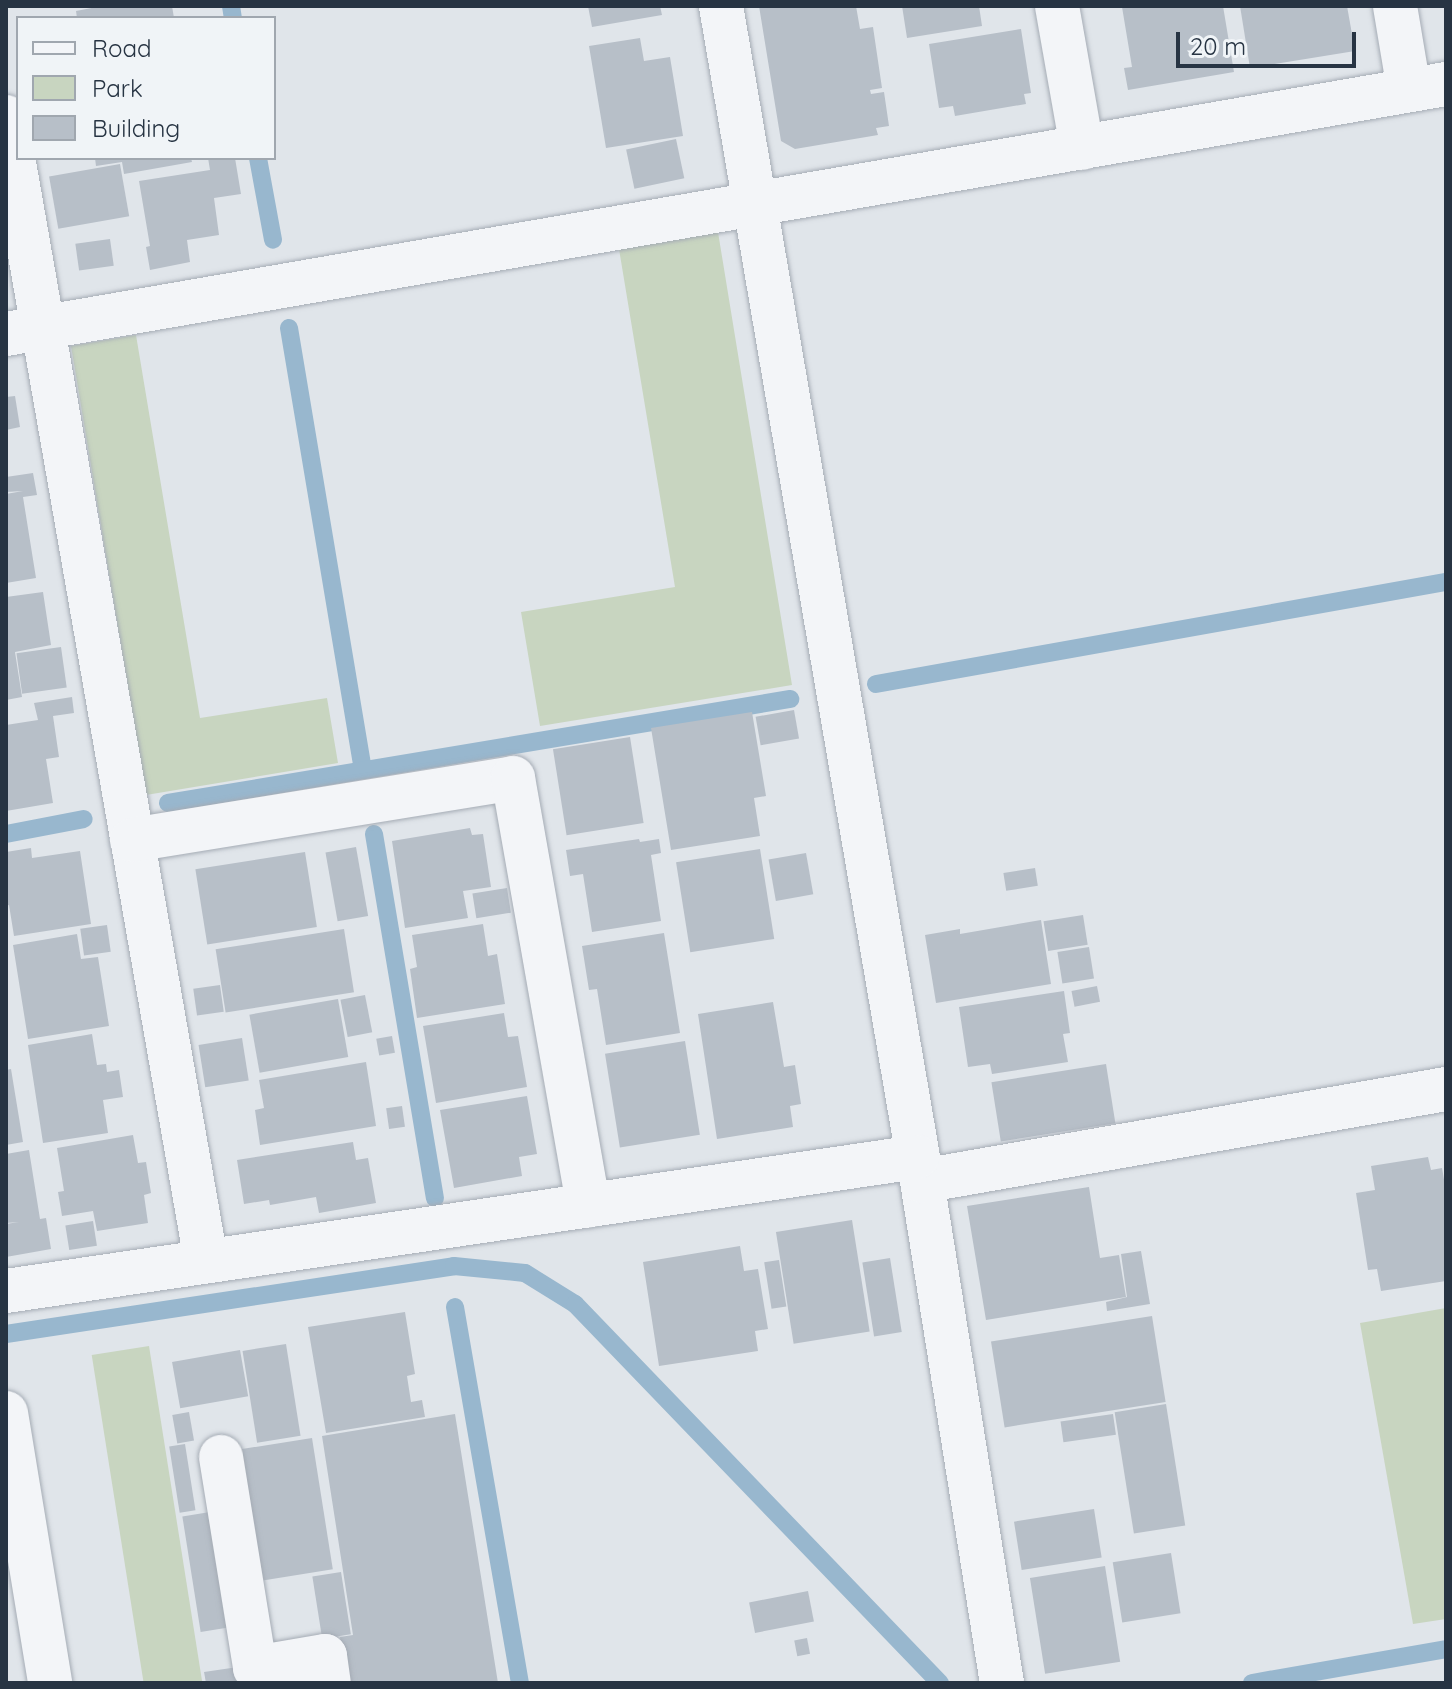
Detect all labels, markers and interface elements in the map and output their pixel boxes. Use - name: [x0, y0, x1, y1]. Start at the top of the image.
- legend: [16, 16, 276, 160]
- scale bar: [1180, 16, 1360, 66]
- text: 20 m: [1190, 31, 1246, 61]
- text: Road: [92, 33, 152, 63]
- text: Park: [92, 73, 143, 103]
- text: Building: [92, 113, 180, 143]

